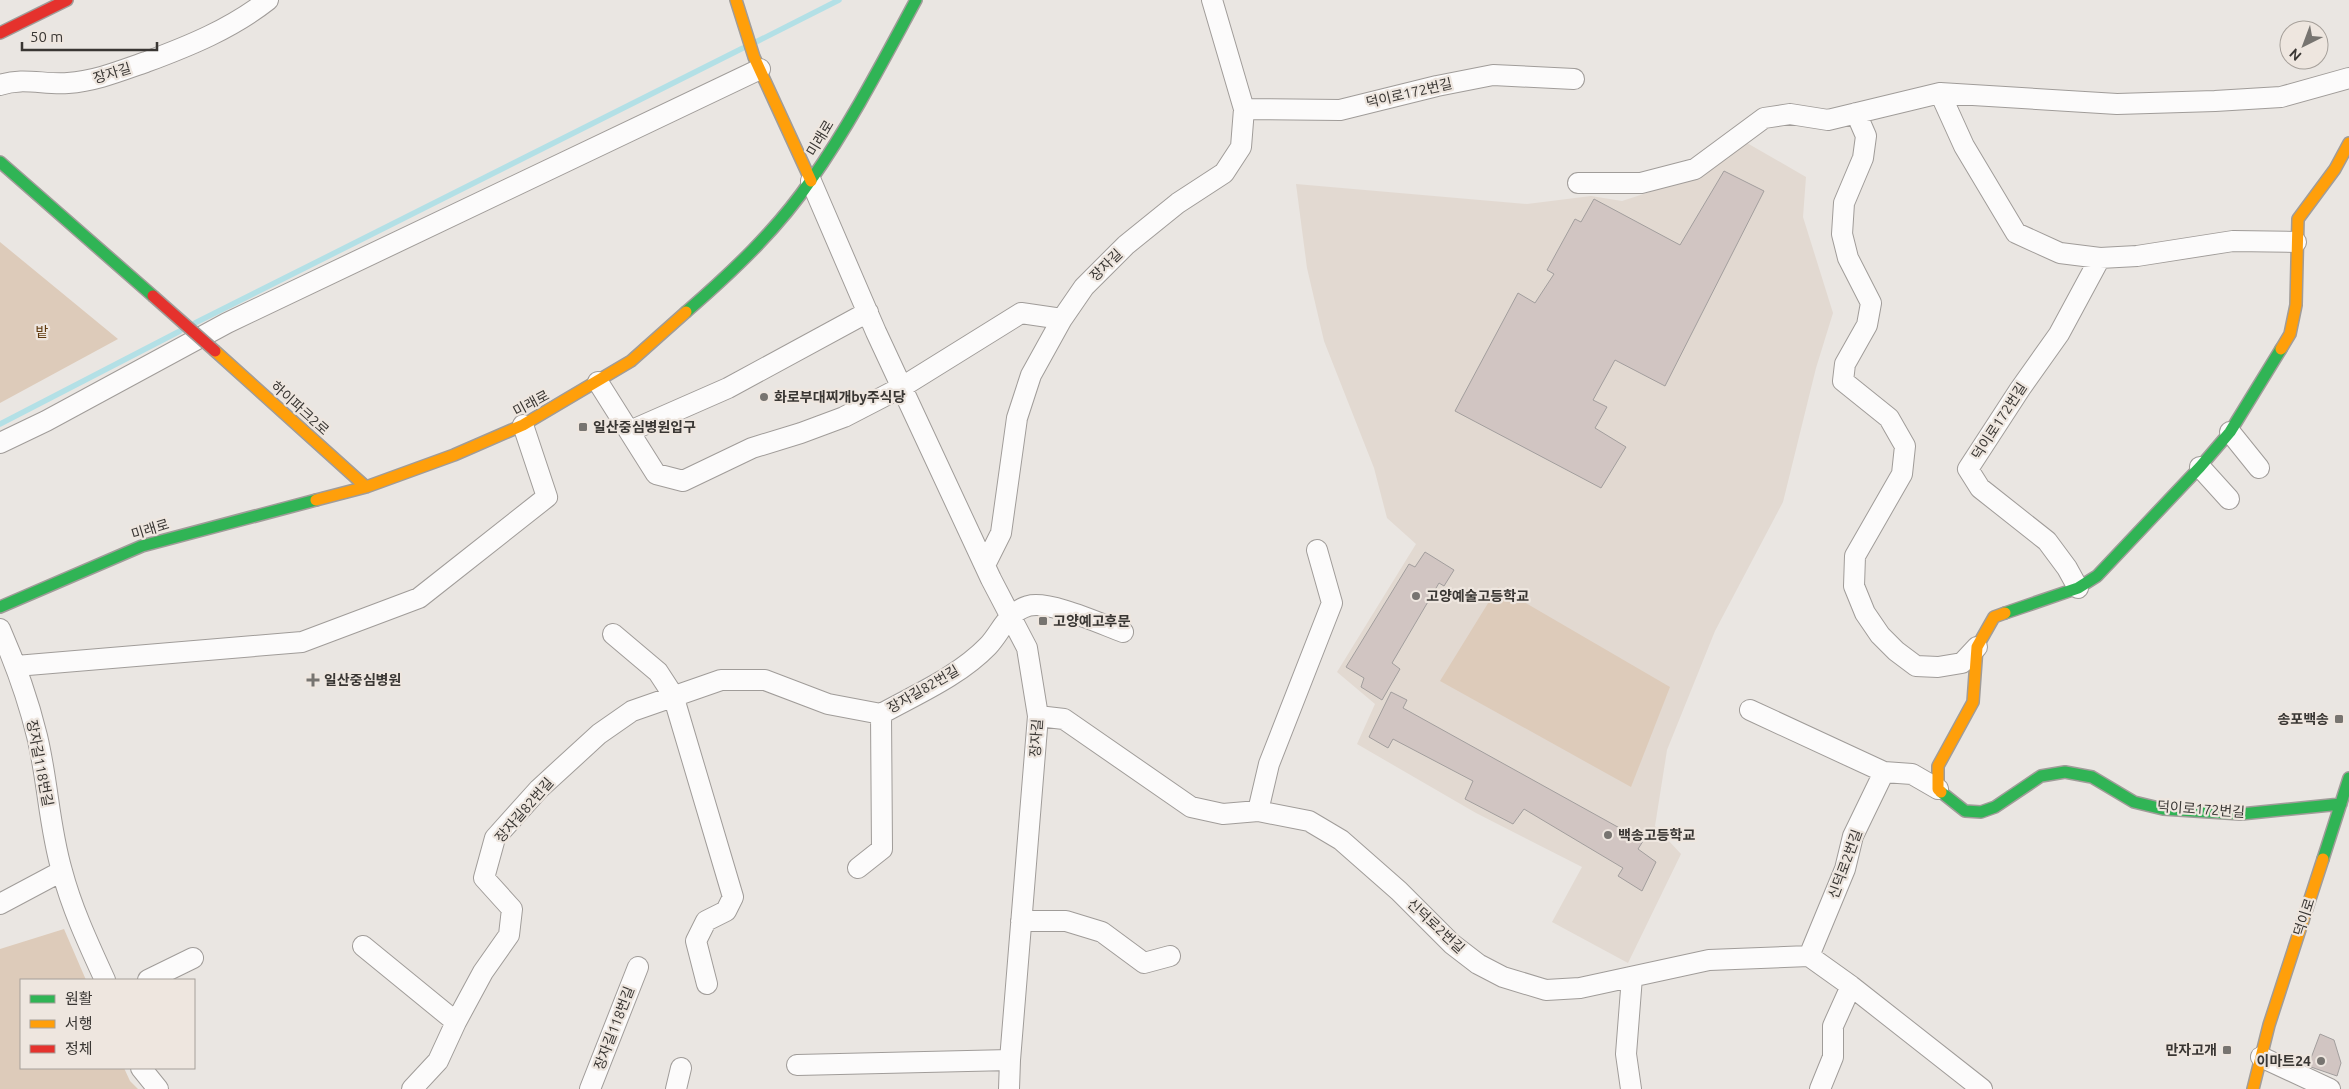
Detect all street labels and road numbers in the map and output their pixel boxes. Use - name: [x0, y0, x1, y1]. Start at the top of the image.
- street label: 장자길: [91, 60, 133, 86]
- street label: 덕이로172번길: [1364, 75, 1454, 111]
- street label: 미래로: [803, 117, 837, 159]
- street label: 장자길: [1087, 246, 1125, 284]
- street label: 하이파크2로: [268, 378, 332, 438]
- street label: 덕이로172번길: [1968, 380, 2030, 462]
- street label: 미래로: [510, 387, 552, 419]
- street label: 미래로: [129, 516, 171, 542]
- street label: 장자길82번길: [884, 662, 962, 716]
- street label: 장자길118번길: [24, 718, 56, 808]
- street label: 장자길: [1027, 718, 1045, 758]
- street label: 장자길82번길: [492, 774, 556, 846]
- street label: 덕이로172번길: [2157, 798, 2245, 820]
- street label: 신덕로2번길: [1825, 827, 1865, 901]
- street label: 신덕로2번길: [1404, 895, 1468, 957]
- street label: 덕이로: [2290, 896, 2318, 938]
- street label: 장자길118번길: [591, 984, 637, 1072]

